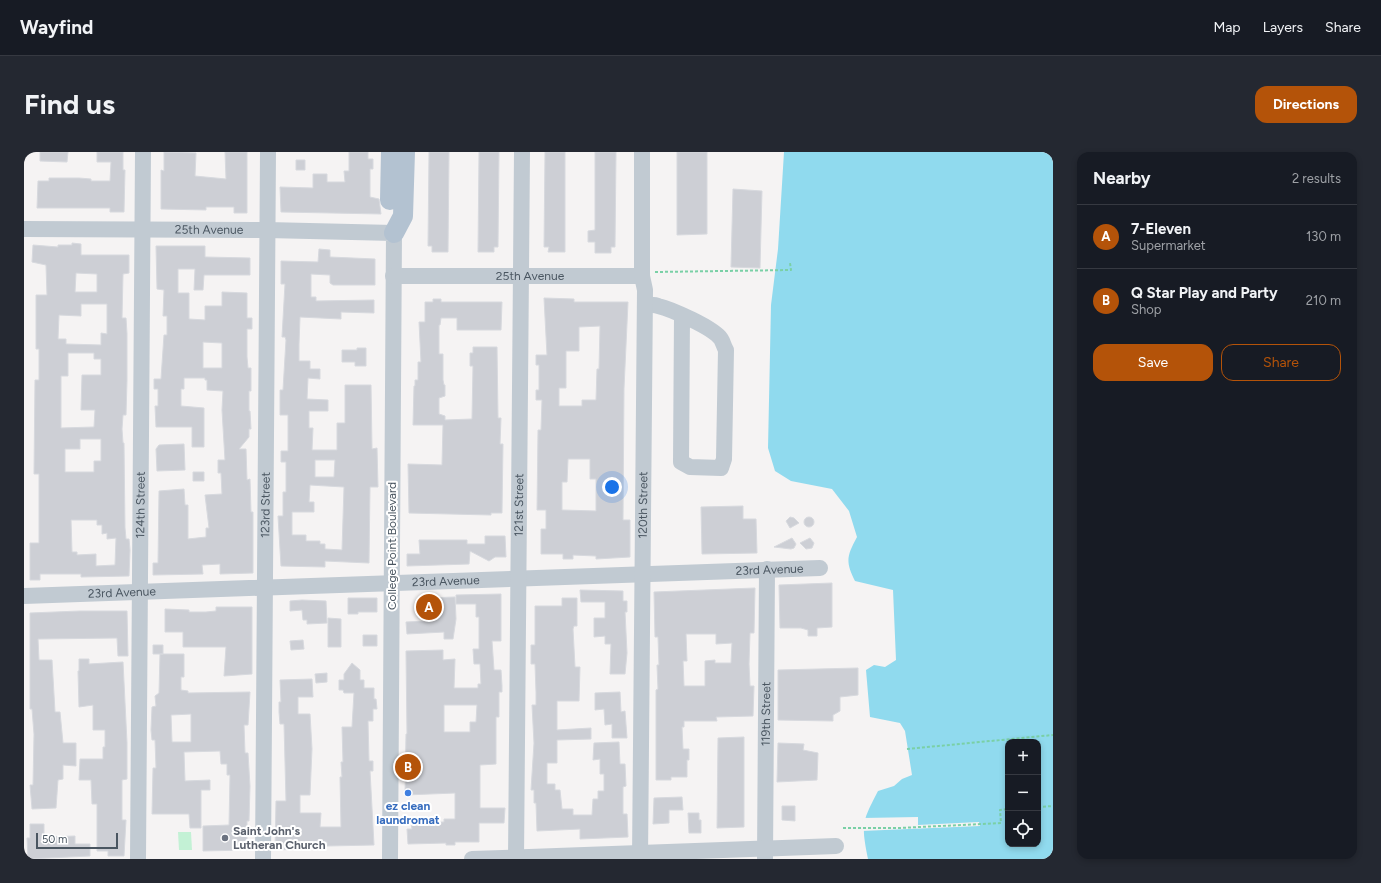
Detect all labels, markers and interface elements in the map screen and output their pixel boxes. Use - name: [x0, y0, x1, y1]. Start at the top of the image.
- text: Wayfind: [20, 16, 93, 39]
- text: Map: [1213, 19, 1241, 36]
- text: Layers: [1263, 19, 1303, 36]
- text: Share: [1325, 19, 1361, 36]
- button: Directions: [1255, 86, 1357, 123]
- text: Find us: [24, 87, 115, 121]
- text: Nearby: [1093, 168, 1151, 188]
- text: 2 results: [1292, 171, 1341, 186]
- text: 7-Eleven: [1131, 220, 1191, 238]
- street label: 25th Avenue: [175, 223, 244, 237]
- text: A: [1101, 229, 1111, 244]
- text: 130 m: [1306, 229, 1341, 244]
- text: Supermarket: [1131, 238, 1206, 253]
- street label: 25th Avenue: [496, 269, 565, 283]
- text: Q Star Play and Party: [1131, 284, 1278, 302]
- text: B: [1102, 293, 1110, 308]
- text: 210 m: [1306, 293, 1341, 308]
- text: Shop: [1131, 302, 1161, 317]
- button: Save: [1093, 344, 1213, 381]
- button: Share: [1221, 344, 1341, 381]
- street label: 124th Street: [133, 471, 148, 539]
- street label: 120th Street: [636, 471, 650, 539]
- street label: 123rd Street: [258, 472, 273, 538]
- street label: 121st Street: [512, 473, 526, 537]
- your location: [602, 477, 622, 497]
- street label: College Point Boulevard: [385, 482, 399, 610]
- street label: 23rd Avenue: [735, 562, 804, 578]
- street label: 23rd Avenue: [412, 573, 480, 589]
- street label: 23rd Avenue: [88, 584, 157, 601]
- pin: A: [416, 592, 442, 622]
- street label: 119th Street: [759, 681, 773, 746]
- map controls: [1005, 739, 1041, 847]
- button: +: [1005, 739, 1041, 775]
- pin: B: [395, 752, 421, 782]
- button: −: [1005, 775, 1041, 811]
- marker: ez clean laundromat: [403, 788, 413, 798]
- place label: ez clean laundromat: [376, 799, 440, 827]
- button: locate: [1005, 811, 1041, 847]
- place label: Saint John's Lutheran Church: [233, 824, 326, 852]
- scale bar: [36, 831, 118, 850]
- text: 50 m: [42, 833, 67, 846]
- marker: Saint John's Lutheran Church: [220, 833, 230, 843]

